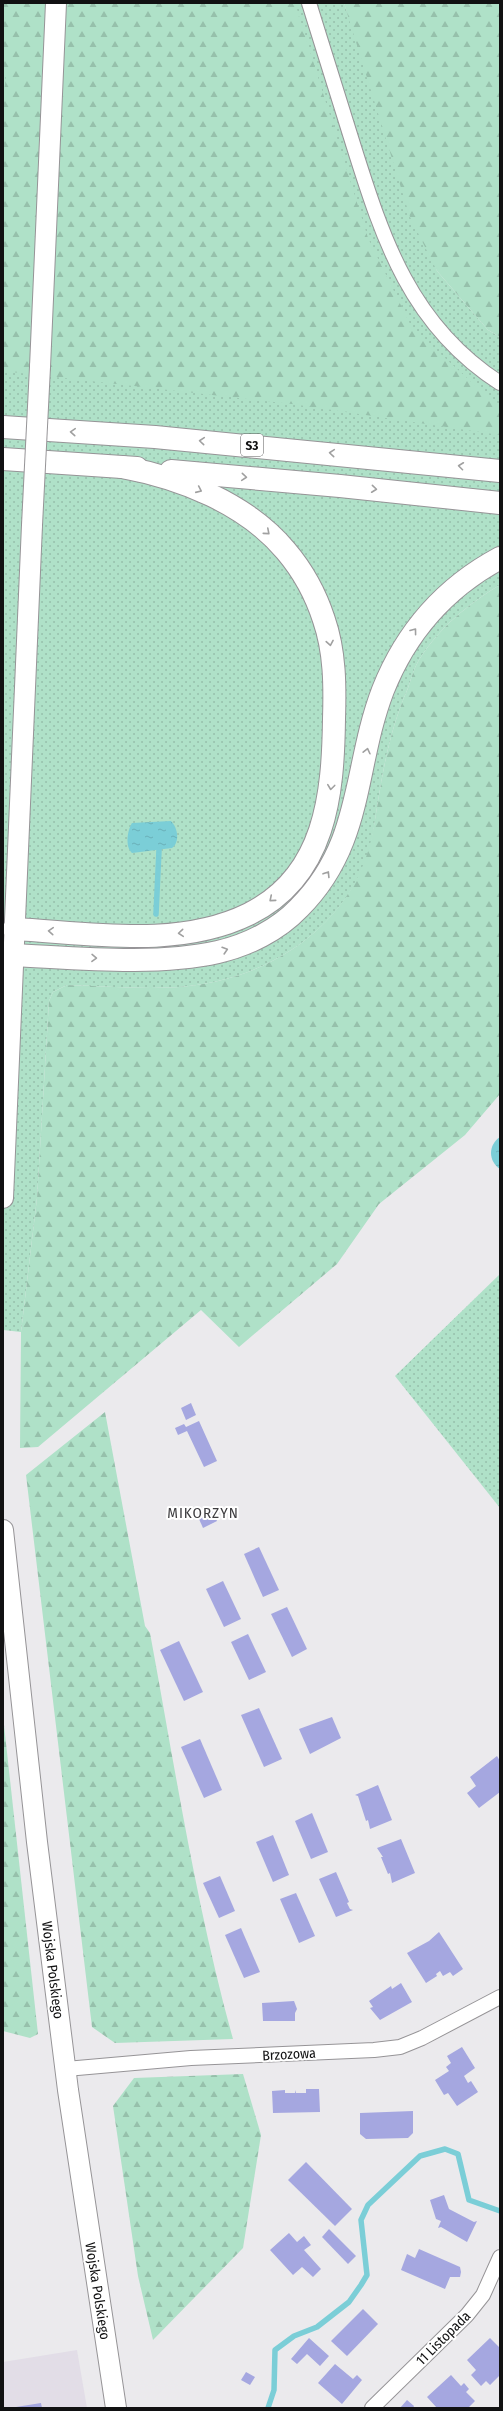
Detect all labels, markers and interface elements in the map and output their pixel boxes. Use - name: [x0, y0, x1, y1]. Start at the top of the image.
- one-way arrow: [70, 427, 76, 436]
- road number: S3: [241, 434, 263, 456]
- one-way arrow: [199, 437, 205, 446]
- one-way arrow: [329, 448, 335, 457]
- one-way arrow: [458, 462, 464, 471]
- one-way arrow: [241, 473, 247, 482]
- one-way arrow: [371, 484, 377, 493]
- one-way arrow: [196, 485, 203, 493]
- one-way arrow: [263, 528, 270, 535]
- one-way arrow: [409, 629, 416, 636]
- one-way arrow: [326, 640, 334, 647]
- one-way arrow: [362, 748, 370, 755]
- one-way arrow: [326, 784, 335, 790]
- one-way arrow: [323, 871, 330, 878]
- one-way arrow: [269, 894, 276, 901]
- one-way arrow: [48, 927, 54, 935]
- one-way arrow: [178, 928, 184, 937]
- one-way arrow: [222, 946, 229, 955]
- one-way arrow: [91, 953, 97, 962]
- district label: MIKORZYN: [167, 1504, 239, 1522]
- street label: Wojska Polskiego: [38, 1920, 67, 2020]
- street label: Brzozowa: [262, 2045, 316, 2064]
- street label: Wojska Polskiego: [81, 2241, 114, 2341]
- street label: 11 Listopada: [413, 2307, 474, 2369]

